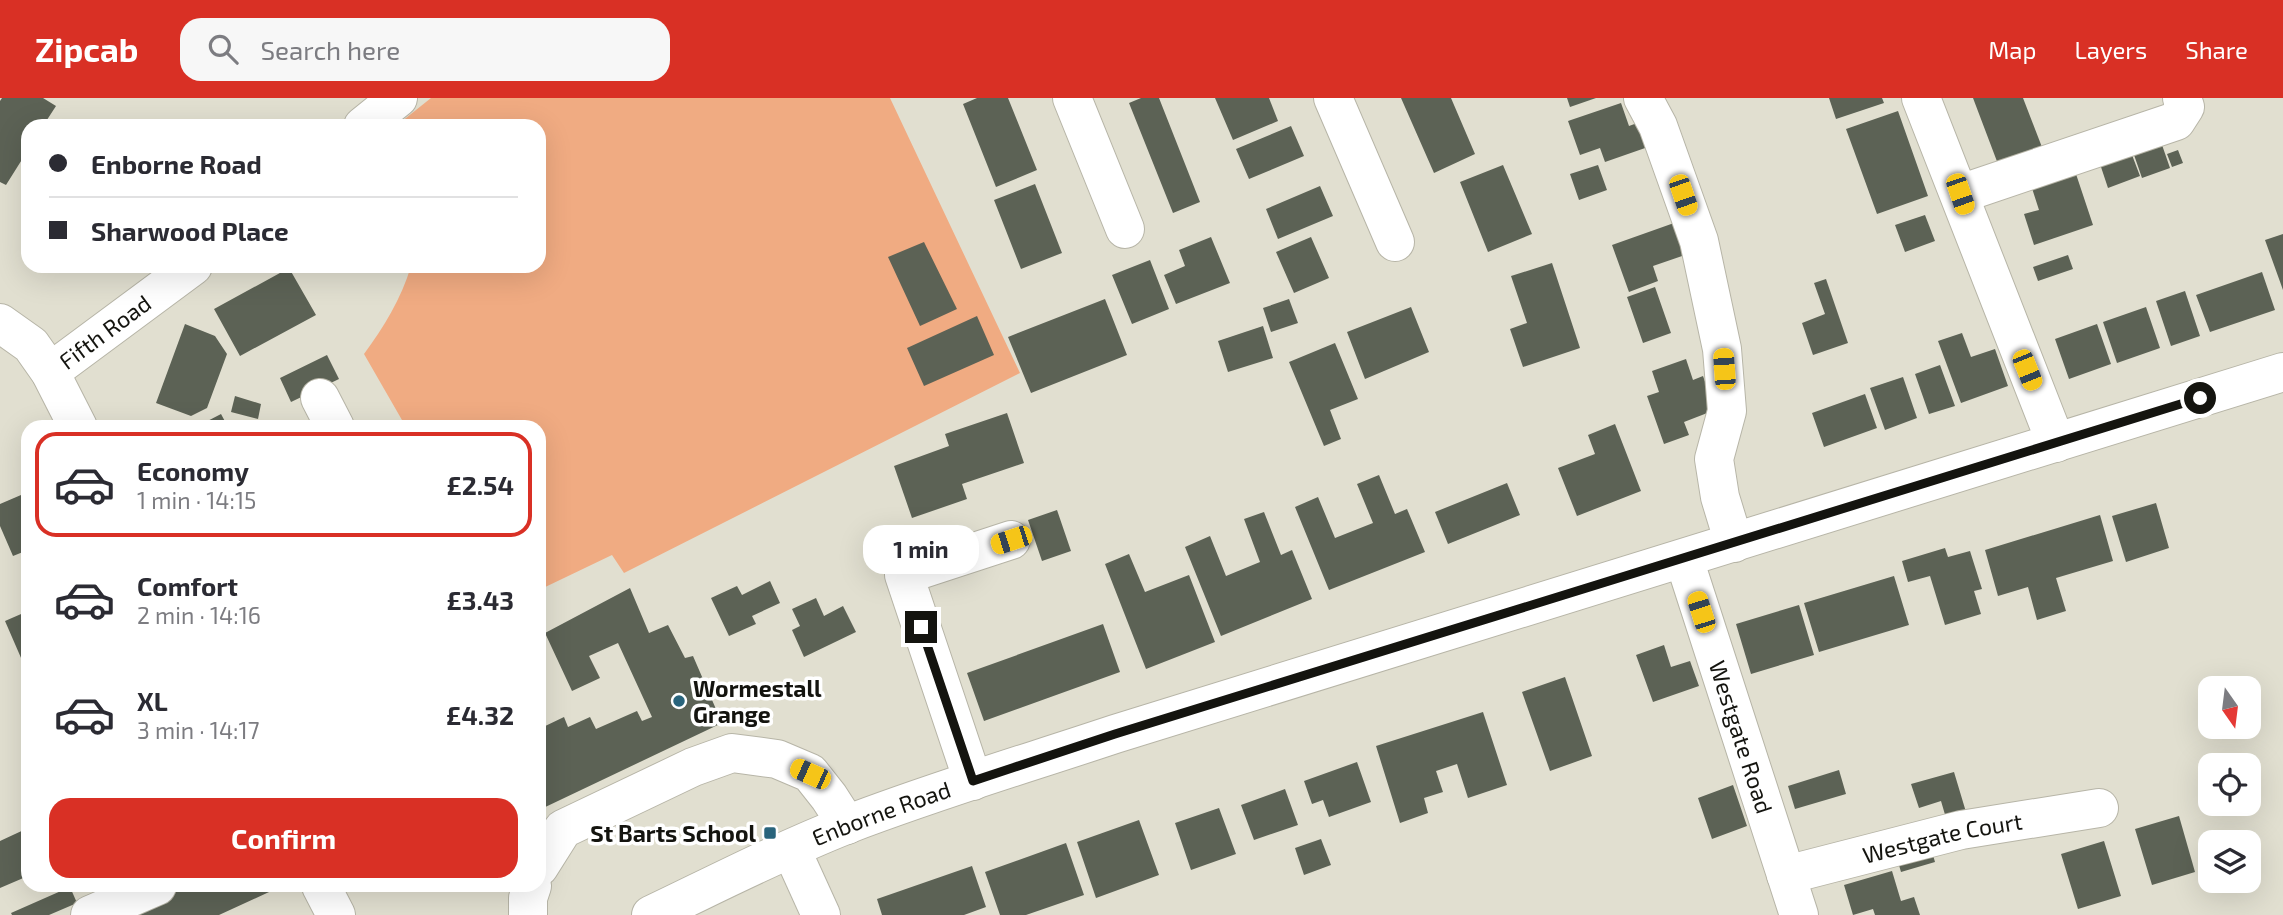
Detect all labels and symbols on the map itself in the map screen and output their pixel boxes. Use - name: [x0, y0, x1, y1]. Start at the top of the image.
- car: [1944, 171, 1977, 217]
- car: [1667, 172, 1700, 218]
- street label: Fifth Road: [53, 288, 156, 375]
- car: [1713, 347, 1736, 391]
- car: [2010, 347, 2045, 393]
- route start: [2184, 382, 2216, 414]
- car: [988, 524, 1035, 556]
- callout: 1 min: [863, 526, 979, 574]
- car: [1685, 589, 1718, 635]
- route end: [905, 611, 937, 643]
- street label: Westgate Road: [1704, 657, 1779, 817]
- place label: Wormestall Grange: [693, 674, 822, 728]
- north arrow: [2198, 676, 2261, 738]
- marker: Wormestall Grange: [671, 693, 687, 709]
- car: [787, 756, 834, 792]
- street label: Enborne Road: [808, 775, 954, 851]
- street label: Westgate Court: [1859, 806, 2025, 869]
- place label: St Barts School: [590, 819, 756, 847]
- marker: St Barts School: [762, 825, 778, 841]

